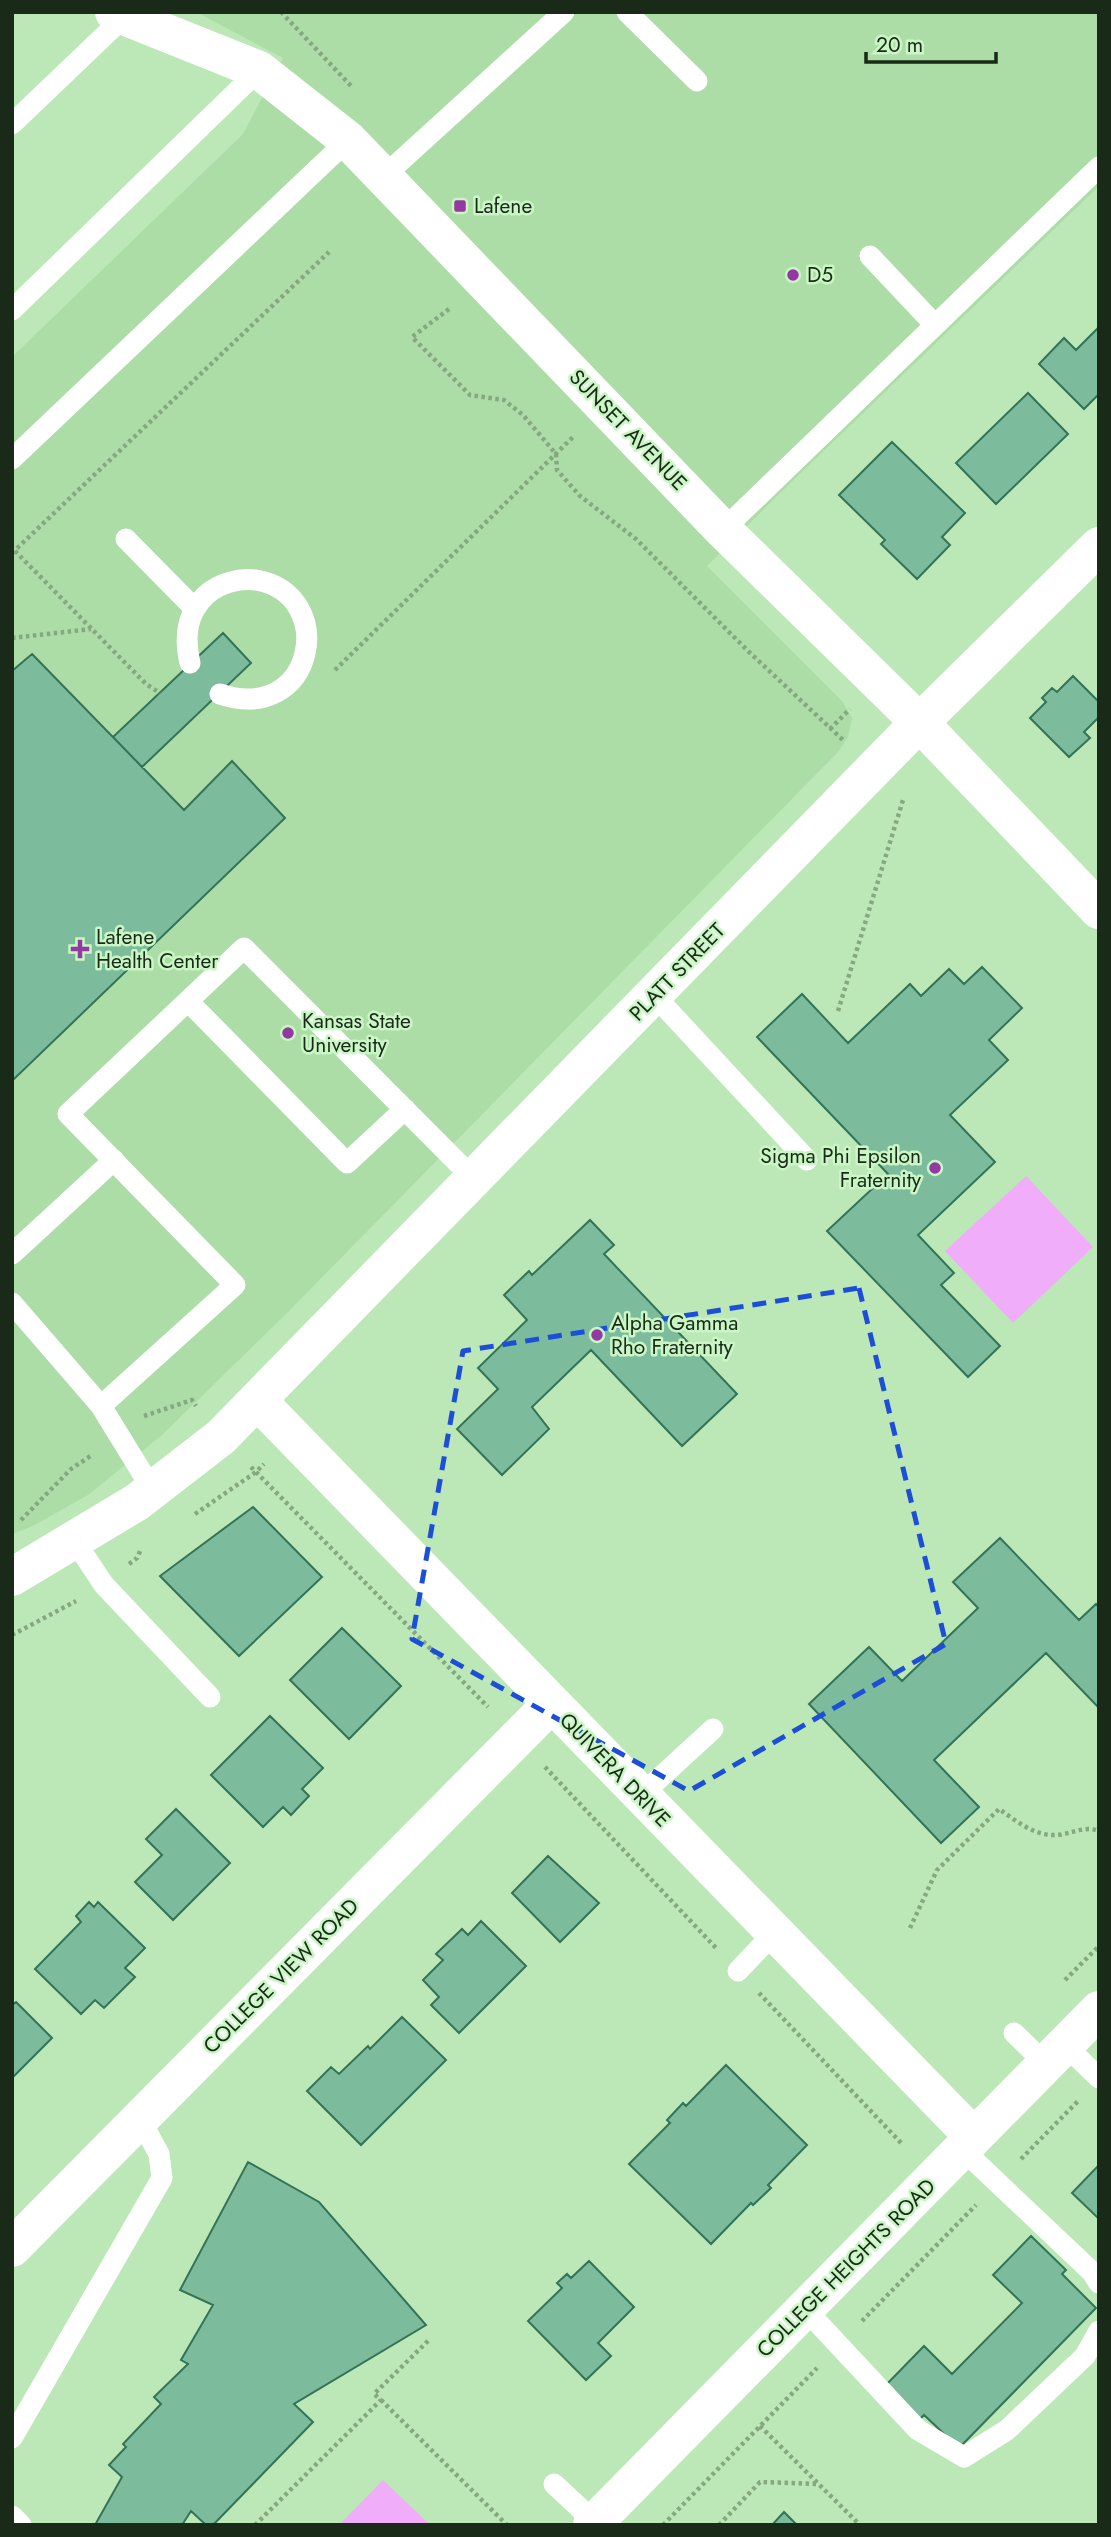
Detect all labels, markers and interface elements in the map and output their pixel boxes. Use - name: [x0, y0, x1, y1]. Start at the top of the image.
- scale bar: [866, 21, 996, 65]
- text: 20 m: [876, 30, 923, 60]
- place label: Lafene: [474, 191, 532, 221]
- marker: Lafene: [452, 198, 468, 214]
- place label: D5: [807, 260, 833, 290]
- marker: D5: [785, 267, 801, 283]
- street label: SUNSET AVENUE: [562, 363, 694, 497]
- street label: PLATT STREET: [622, 916, 732, 1028]
- place label: Lafene Health Center: [96, 922, 219, 976]
- marker: Lafene Health Center: [70, 939, 90, 959]
- place label: Kansas State University: [302, 1006, 411, 1060]
- marker: Kansas State University: [280, 1025, 296, 1041]
- place label: Sigma Phi Epsilon Fraternity: [760, 1141, 922, 1195]
- marker: Sigma Phi Epsilon Fraternity: [927, 1160, 943, 1176]
- place label: Alpha Gamma Rho Fraternity: [611, 1308, 738, 1362]
- marker: Alpha Gamma Rho Fraternity: [589, 1327, 605, 1343]
- street label: QUIVERA DRIVE: [553, 1706, 677, 1834]
- street label: COLLEGE VIEW ROAD: [196, 1891, 366, 2061]
- street label: COLLEGE HEIGHTS ROAD: [750, 2172, 942, 2364]

